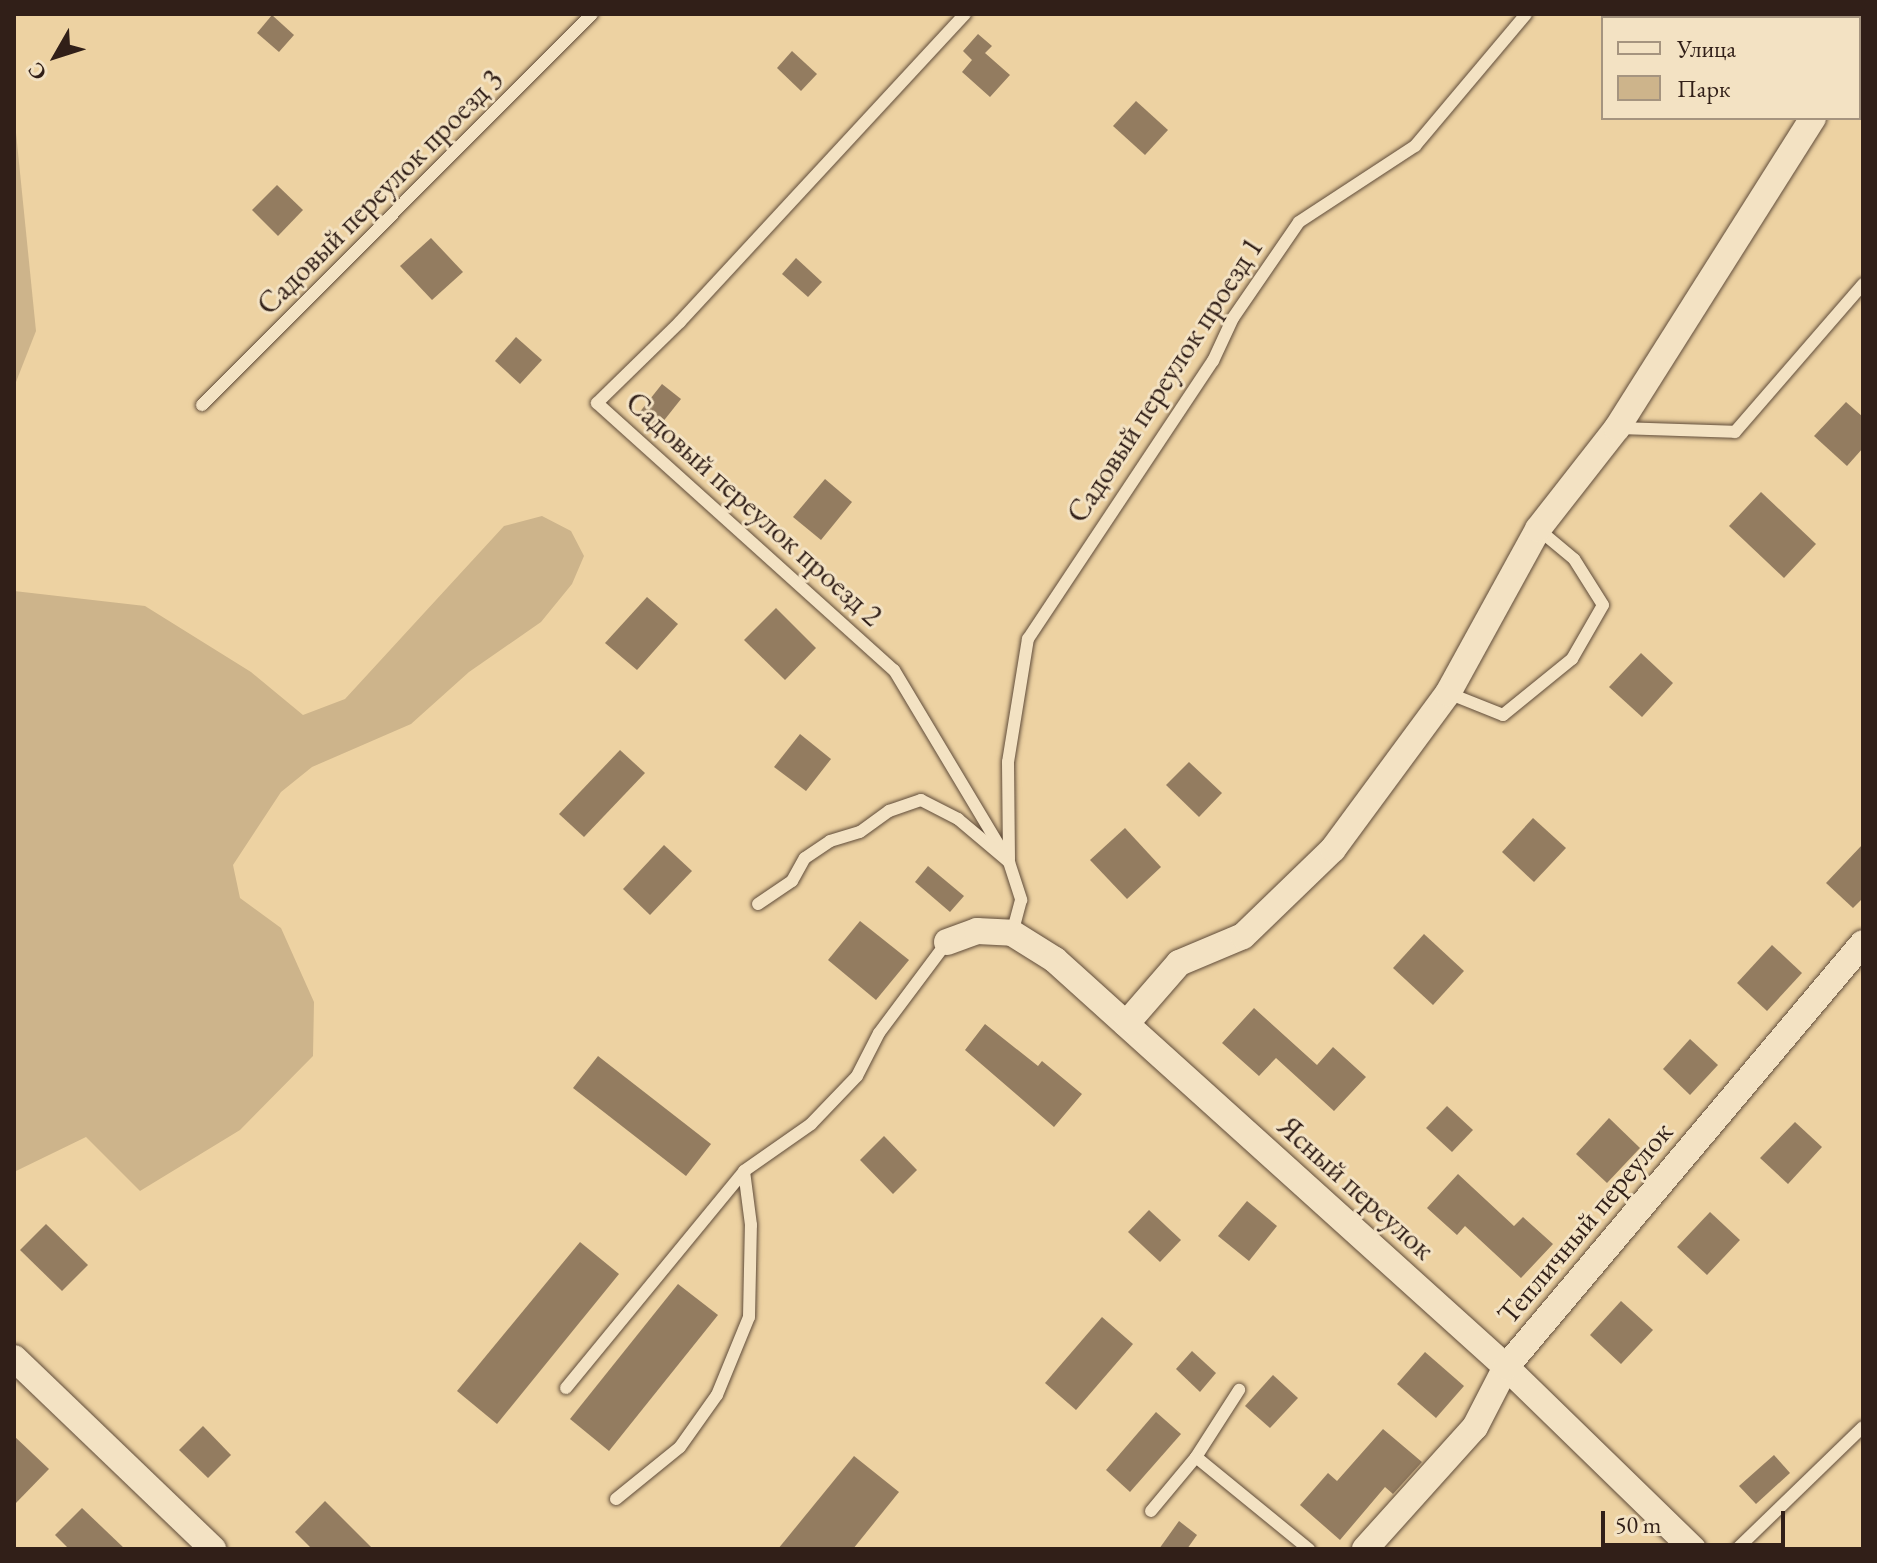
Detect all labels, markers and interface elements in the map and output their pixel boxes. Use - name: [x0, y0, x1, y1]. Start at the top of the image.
- north arrow: [16, 16, 96, 96]
- legend: [1601, 16, 1861, 120]
- text: Улица: [1677, 33, 1736, 64]
- text: С: [21, 56, 53, 87]
- street label: Садовый переулок проезд 3: [250, 62, 510, 322]
- text: Парк: [1677, 73, 1730, 104]
- street label: Садовый переулок проезд 1: [1059, 231, 1271, 529]
- street label: Садовый переулок проезд 2: [618, 384, 890, 634]
- street label: Ясный переулок: [1270, 1108, 1442, 1268]
- street label: Тепличный переулок: [1490, 1114, 1680, 1332]
- scale bar: [1605, 1495, 1789, 1545]
- text: 50 m: [1615, 1509, 1662, 1540]

